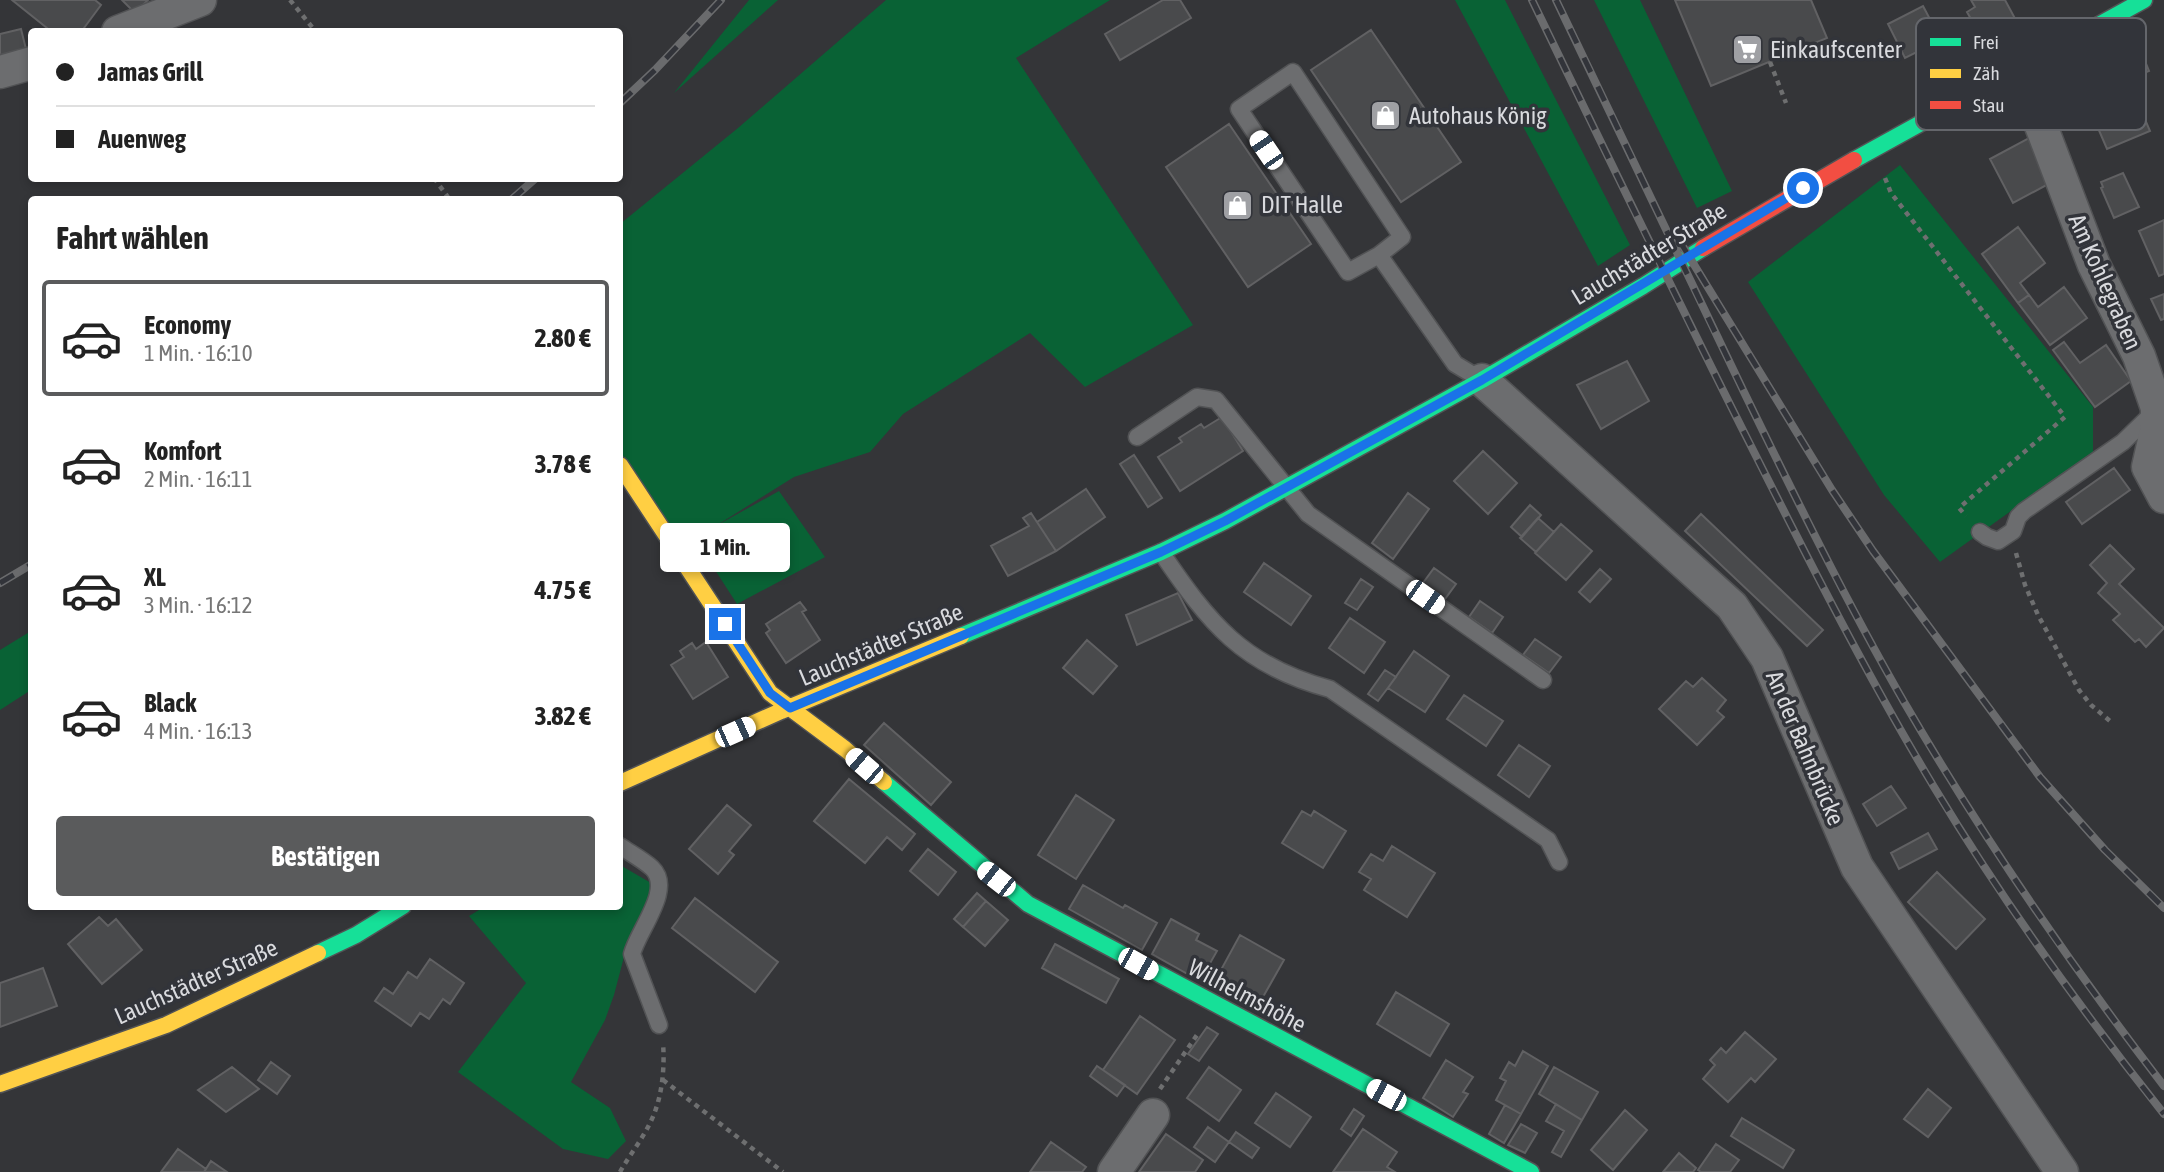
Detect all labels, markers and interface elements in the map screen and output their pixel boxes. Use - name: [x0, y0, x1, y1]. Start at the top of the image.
- legend: [1916, 18, 2146, 130]
- text: Frei: [1973, 31, 1999, 53]
- supermarket icon: Einkaufscenter: [1730, 33, 1764, 67]
- place label: Einkaufscenter: [1770, 36, 1903, 63]
- text: Jamas Grill: [98, 57, 203, 87]
- text: Zäh: [1973, 62, 2000, 84]
- text: Stau: [1973, 94, 2004, 116]
- shop icon: Autohaus König: [1369, 99, 1403, 133]
- place label: Autohaus König: [1409, 102, 1547, 129]
- text: Auenweg: [98, 124, 186, 154]
- car: [1246, 127, 1287, 173]
- route start: [1787, 172, 1819, 204]
- shop icon: DIT Halle: [1221, 188, 1255, 222]
- place label: DIT Halle: [1261, 191, 1343, 218]
- street label: Lauchstädter Straße: [1567, 197, 1731, 310]
- street label: Am Kohlegraben: [2064, 210, 2147, 354]
- text: Fahrt wählen: [56, 219, 209, 256]
- icon: car: [60, 307, 123, 370]
- text: Economy: [144, 310, 231, 340]
- text: 2.80 €: [534, 323, 591, 353]
- text: 1 Min. · 16:10: [144, 340, 252, 366]
- icon: car: [60, 433, 123, 496]
- text: Komfort: [144, 436, 221, 466]
- text: 3.78 €: [534, 449, 591, 479]
- text: 2 Min. · 16:11: [144, 466, 252, 492]
- callout: 1 Min.: [660, 522, 790, 572]
- text: 1 Min.: [700, 534, 750, 560]
- icon: car: [60, 559, 123, 622]
- text: XL: [144, 562, 166, 592]
- text: 4.75 €: [534, 575, 591, 605]
- car: [1402, 576, 1449, 618]
- text: 3 Min. · 16:12: [144, 592, 252, 618]
- street label: Lauchstädter Straße: [795, 598, 967, 691]
- route end: [709, 608, 741, 640]
- street label: An der Bahnbrücke: [1761, 667, 1850, 829]
- icon: car: [60, 685, 123, 748]
- text: Black: [144, 688, 196, 718]
- text: 3.82 €: [534, 701, 591, 731]
- car: [712, 714, 759, 750]
- text: 4 Min. · 16:13: [144, 718, 252, 744]
- car: [842, 744, 887, 788]
- button: Bestätigen: [56, 816, 595, 896]
- car: [973, 858, 1020, 900]
- street label: Lauchstädter Straße: [110, 934, 281, 1030]
- car: [1115, 945, 1162, 983]
- street label: Wilhelmshöhe: [1184, 953, 1311, 1038]
- car: [1363, 1076, 1410, 1114]

